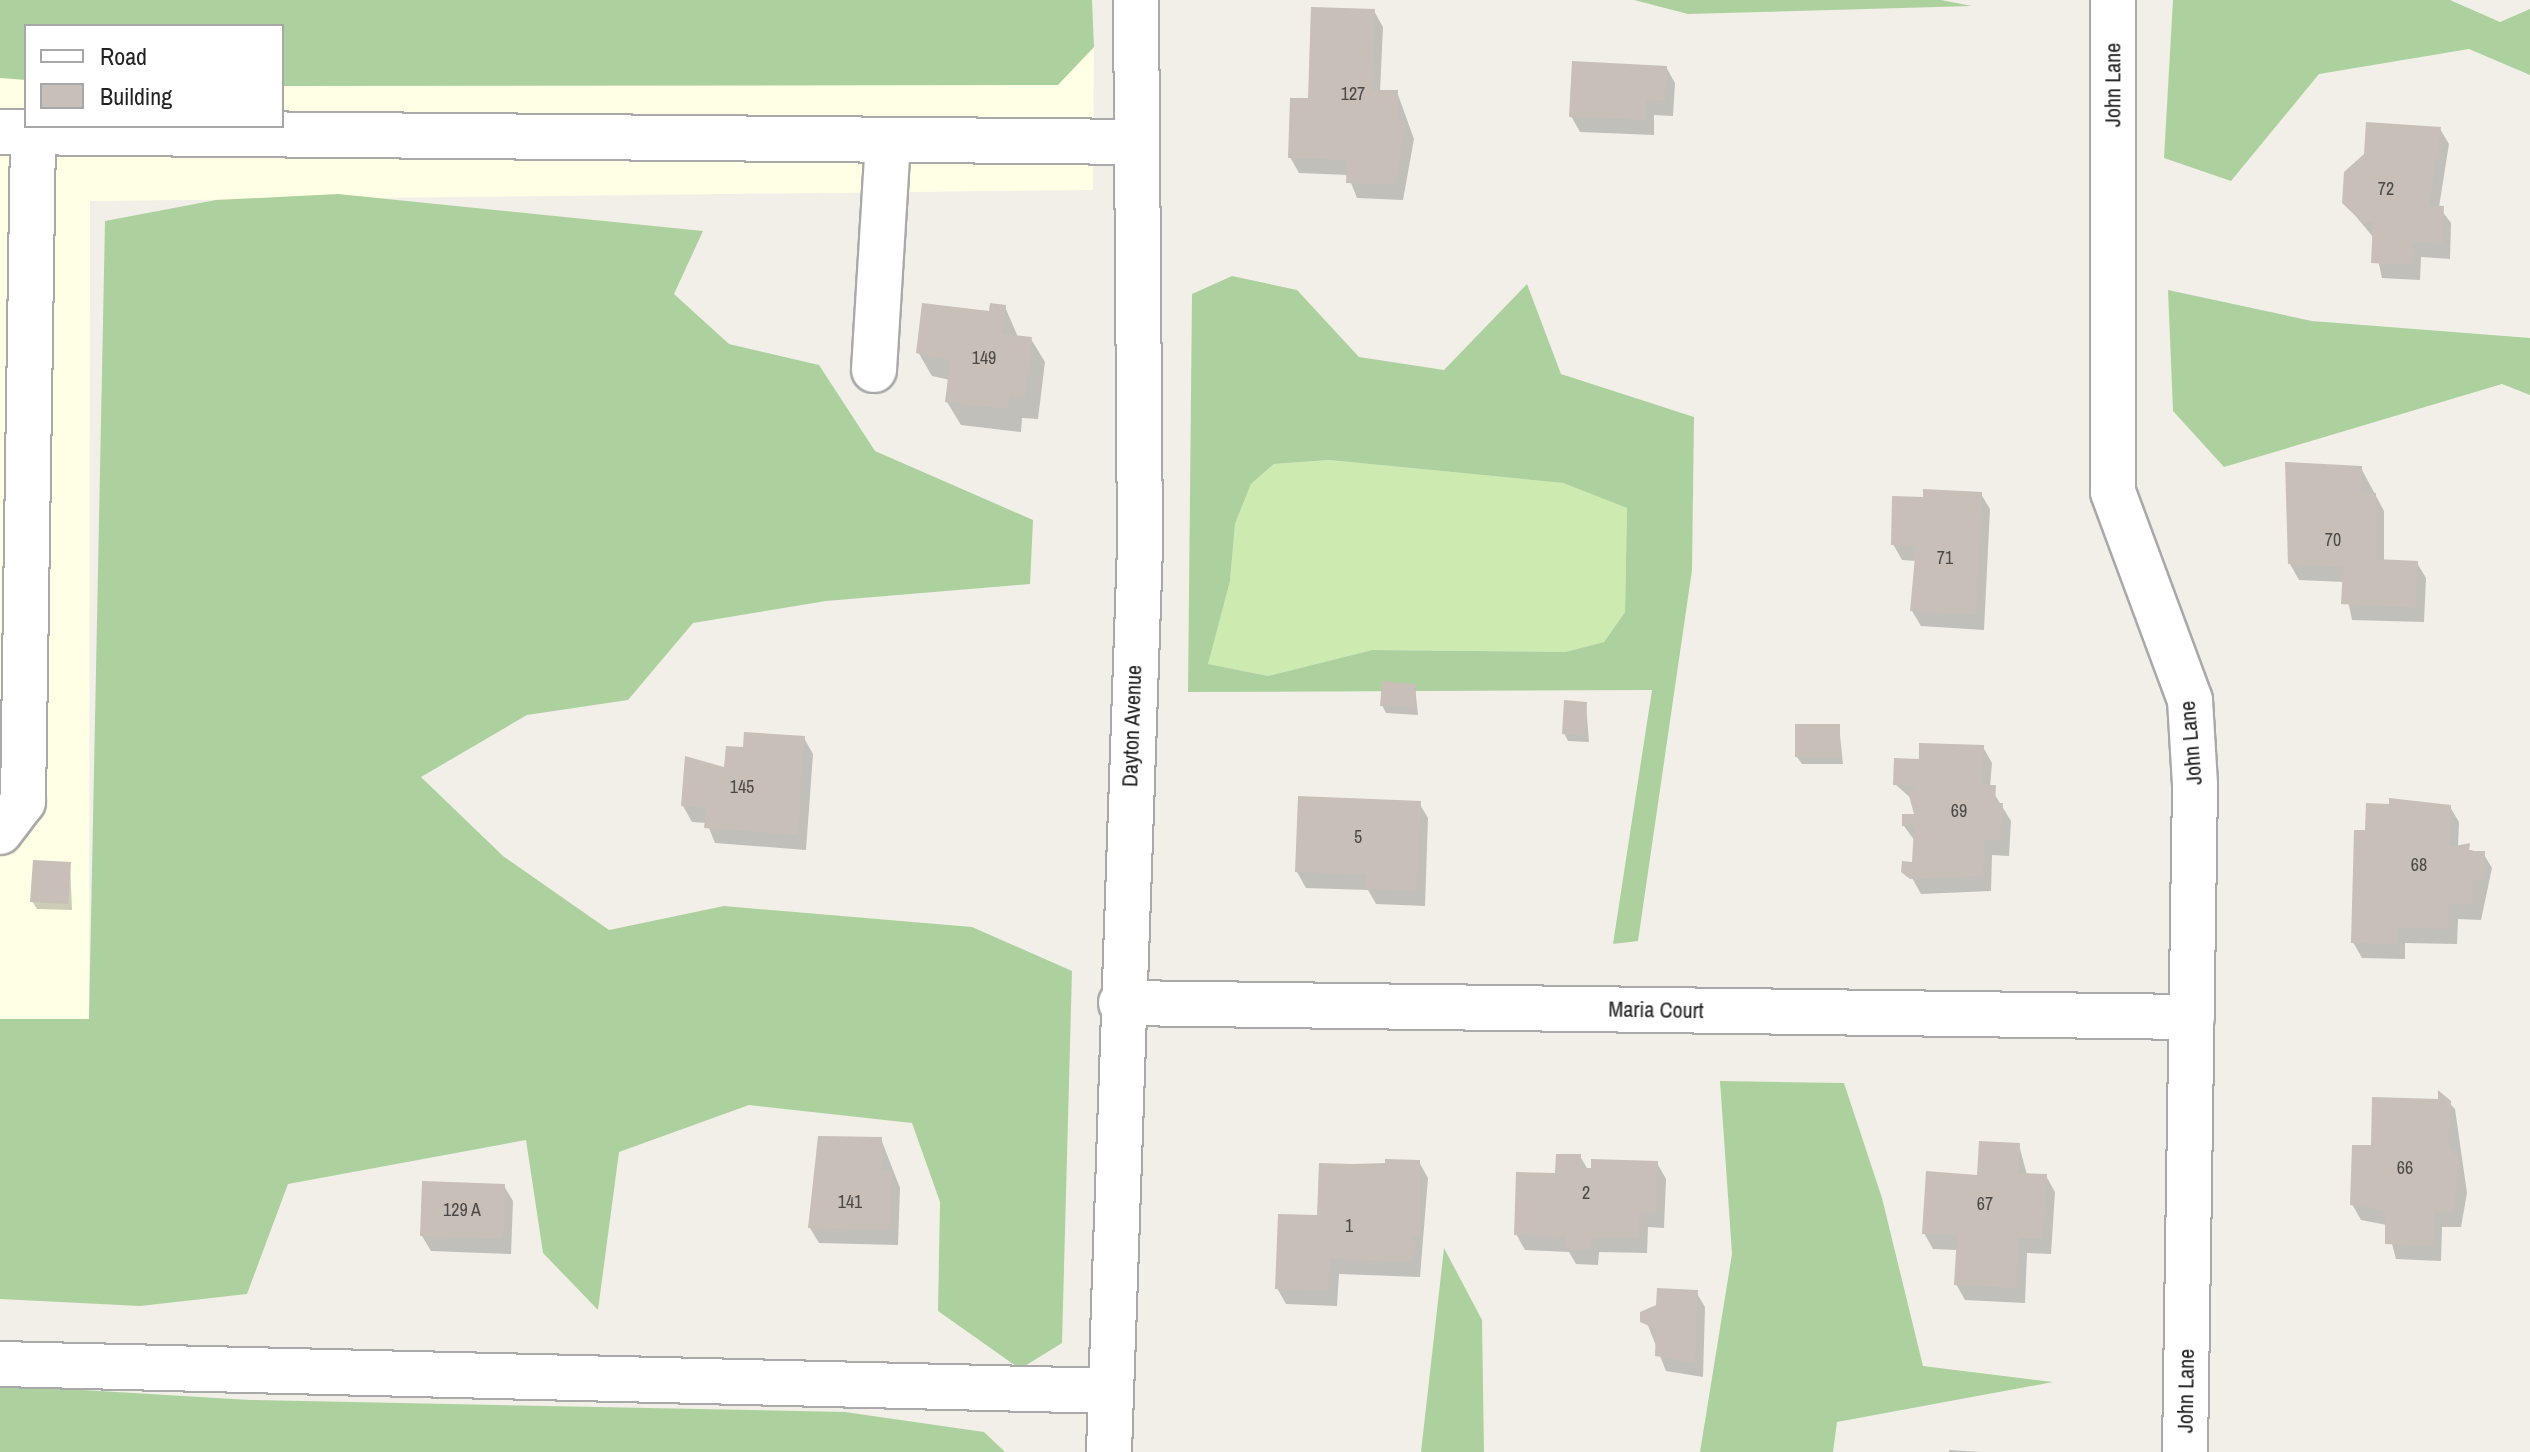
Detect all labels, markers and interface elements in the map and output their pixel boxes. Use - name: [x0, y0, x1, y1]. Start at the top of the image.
- legend: [24, 24, 284, 128]
- text: Road: [100, 40, 147, 72]
- street label: John Lane: [2100, 43, 2126, 127]
- text: Building: [100, 80, 172, 112]
- house number: 127: [1341, 83, 1365, 105]
- house number: 72: [2378, 178, 2394, 200]
- house number: 149: [972, 347, 996, 369]
- house number: 70: [2325, 529, 2341, 551]
- house number: 71: [1937, 547, 1953, 569]
- street label: Dayton Avenue: [1117, 664, 1147, 788]
- street label: John Lane: [2174, 700, 2208, 786]
- house number: 145: [730, 776, 754, 798]
- house number: 69: [1951, 800, 1967, 822]
- house number: 5: [1354, 826, 1362, 848]
- house number: 68: [2411, 854, 2427, 876]
- street label: Maria Court: [1608, 996, 1704, 1024]
- house number: 66: [2397, 1157, 2413, 1179]
- house number: 2: [1582, 1182, 1590, 1204]
- house number: 141: [838, 1191, 862, 1213]
- house number: 67: [1977, 1193, 1993, 1215]
- house number: 129 A: [443, 1199, 481, 1221]
- house number: 1: [1345, 1215, 1353, 1237]
- street label: John Lane: [2172, 1349, 2200, 1433]

